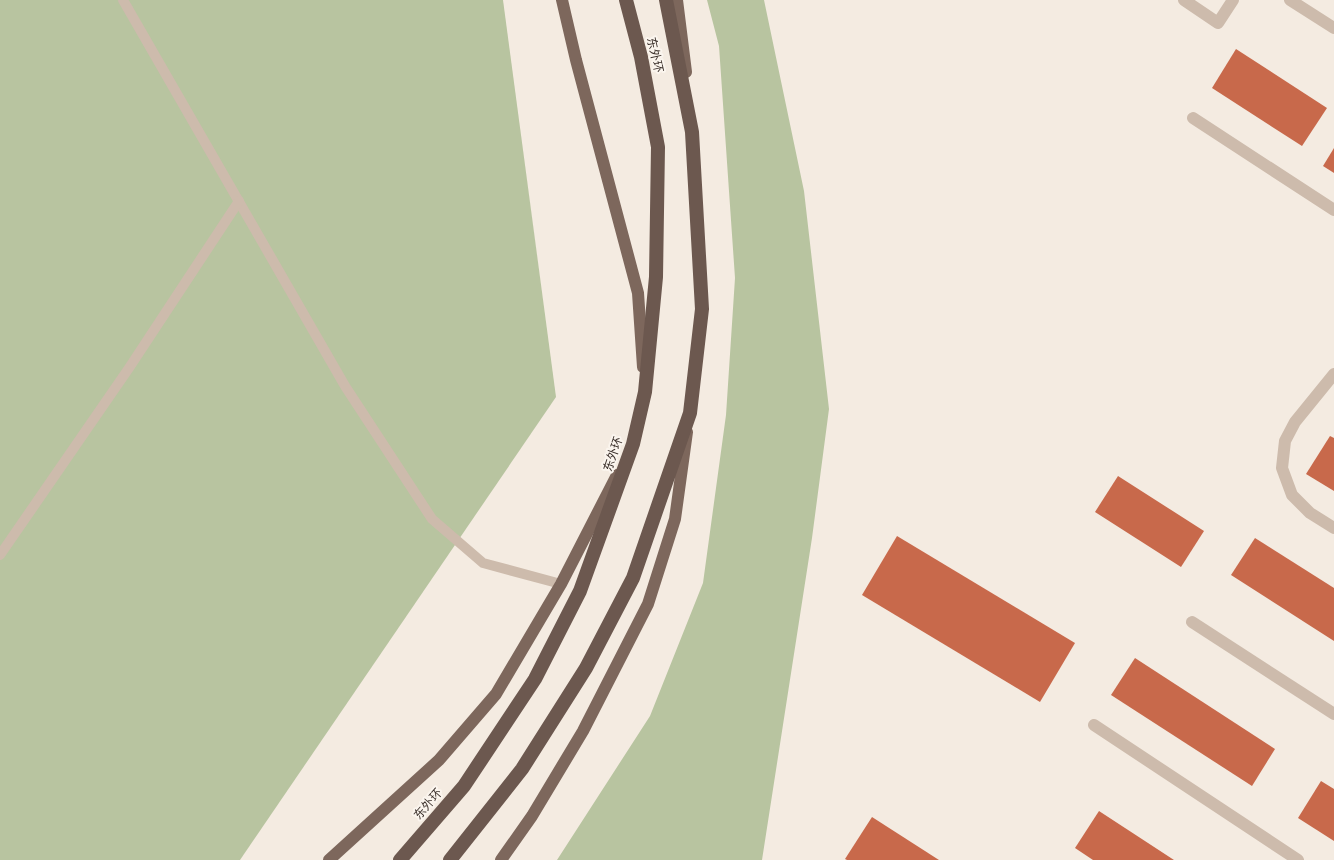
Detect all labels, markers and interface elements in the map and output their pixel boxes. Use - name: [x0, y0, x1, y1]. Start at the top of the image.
- street label: 东外环: [644, 36, 666, 74]
- street label: 东外环: [601, 435, 625, 473]
- street label: 东外环: [411, 786, 445, 822]

